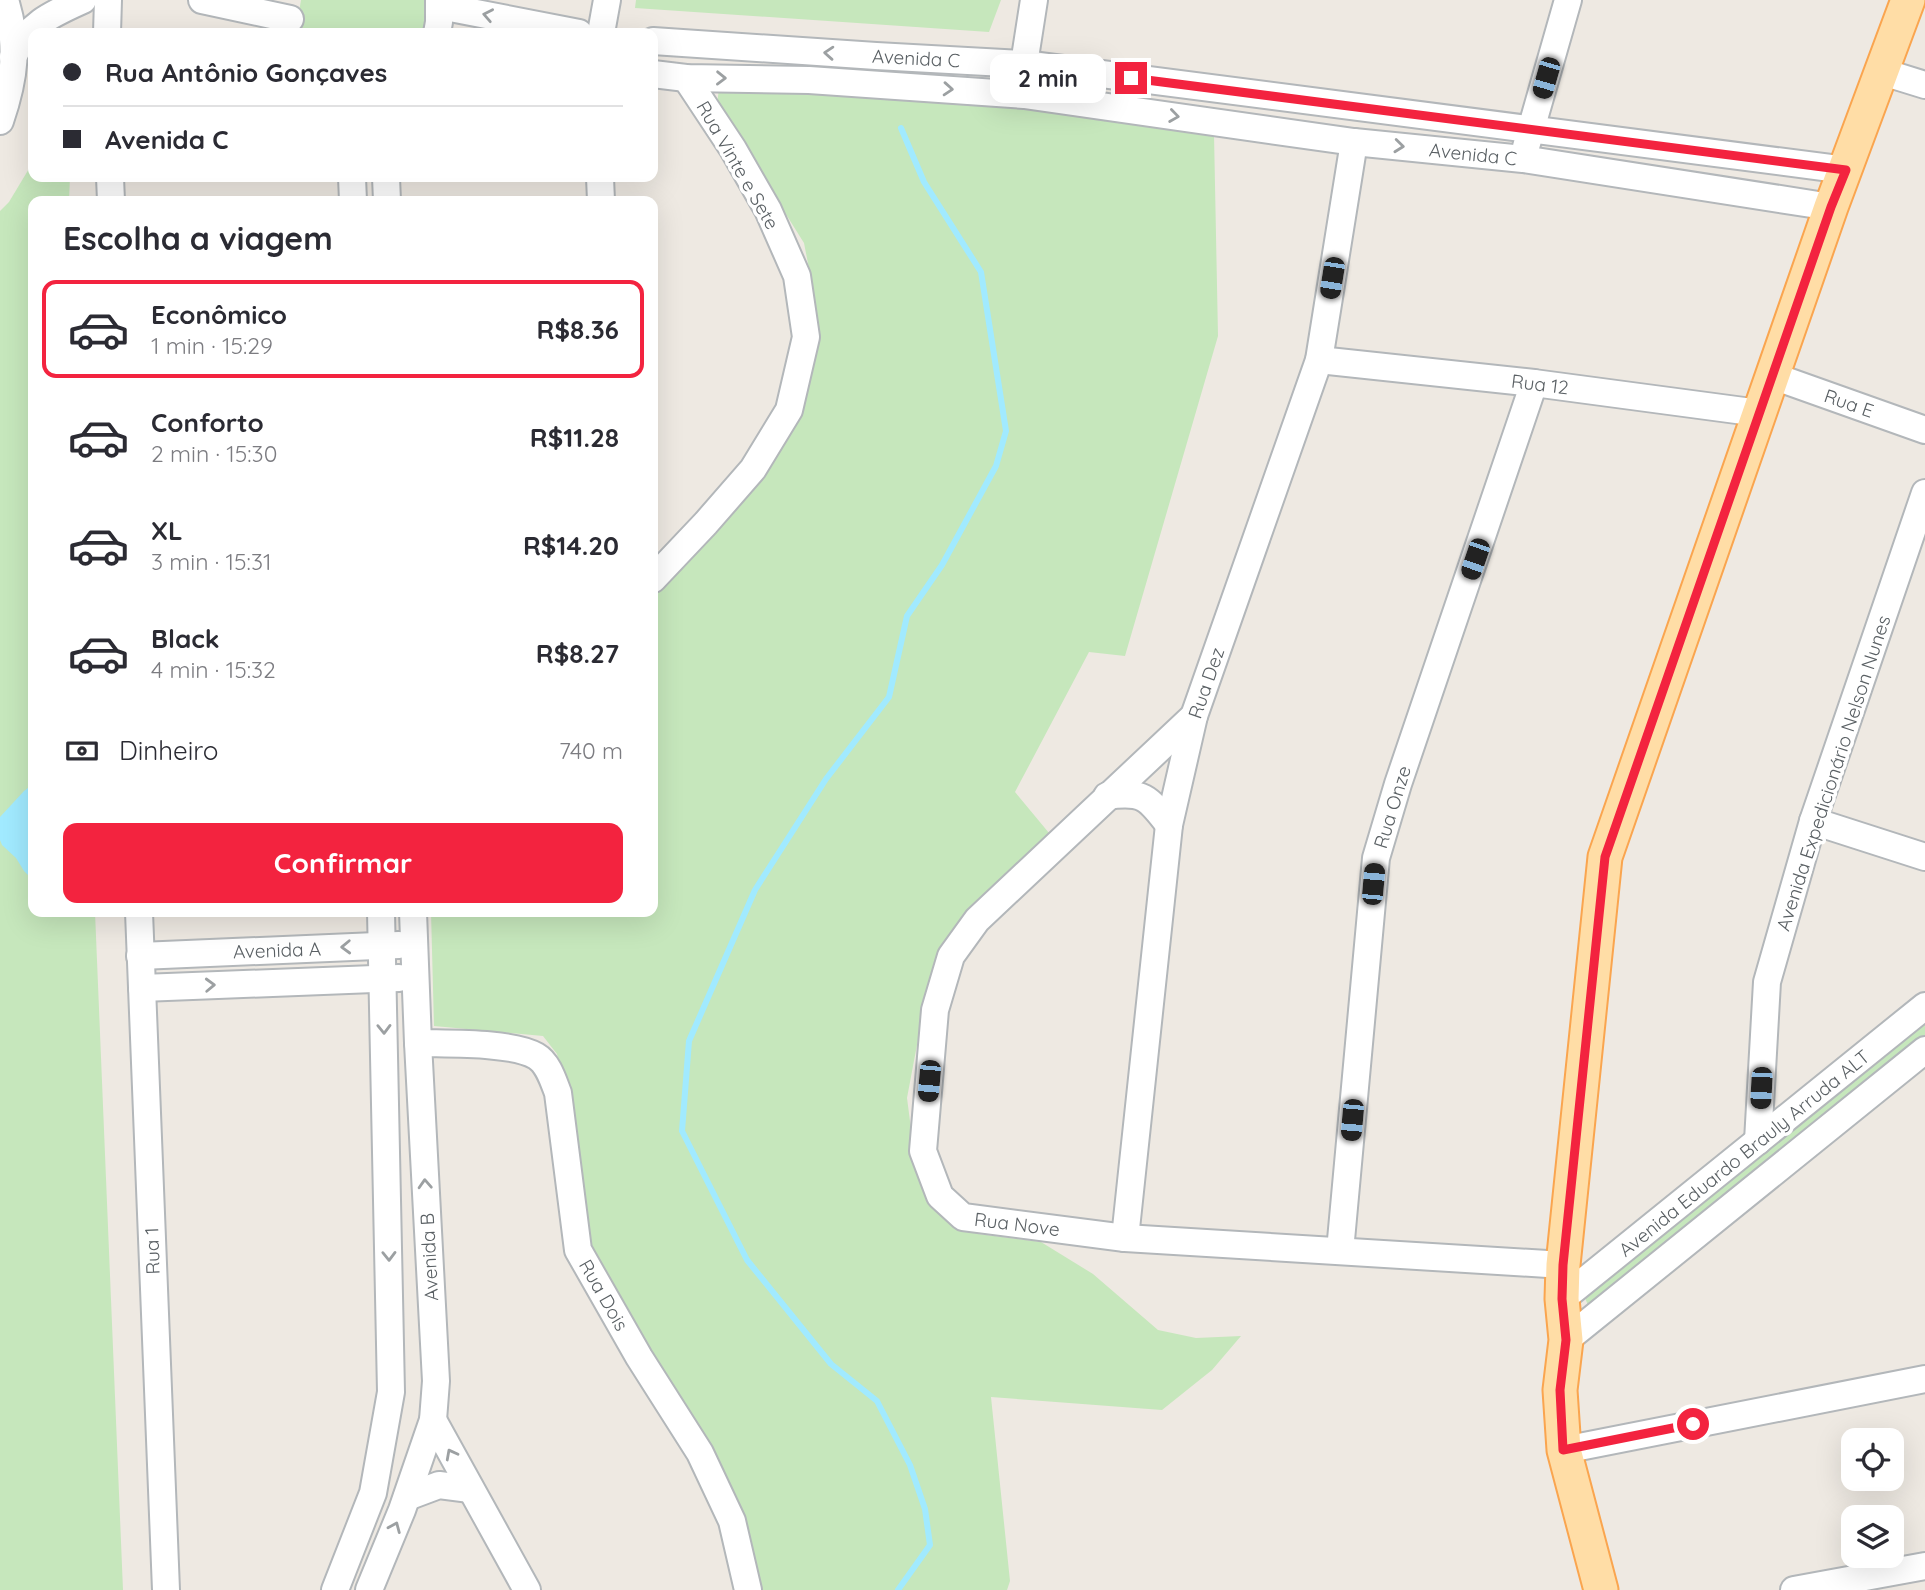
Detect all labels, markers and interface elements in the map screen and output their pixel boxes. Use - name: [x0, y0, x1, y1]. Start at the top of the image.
- one-way arrow: [482, 9, 494, 24]
- street label: Avenida C: [871, 44, 961, 72]
- one-way arrow: [823, 46, 834, 61]
- callout: 2 min: [991, 54, 1106, 102]
- car: [1531, 55, 1562, 101]
- text: Rua Antônio Gonçaves: [105, 56, 387, 89]
- route end: [1115, 62, 1147, 94]
- text: 2 min: [1018, 64, 1078, 93]
- one-way arrow: [716, 70, 727, 86]
- one-way arrow: [943, 81, 954, 96]
- street label: Rua Vinte e Sete: [692, 96, 784, 234]
- one-way arrow: [1168, 108, 1180, 123]
- text: Avenida C: [105, 123, 229, 156]
- street label: Avenida C: [1428, 137, 1518, 171]
- one-way arrow: [1393, 139, 1405, 154]
- text: Escolha a viagem: [63, 218, 333, 258]
- car: [1319, 256, 1346, 300]
- icon: car: [67, 298, 130, 361]
- text: Econômico: [151, 298, 287, 331]
- text: R$8.36: [537, 313, 619, 346]
- text: 1 min · 15:29: [151, 331, 273, 360]
- street label: Rua 12: [1510, 369, 1570, 399]
- street label: Rua E: [1821, 383, 1877, 423]
- icon: car: [67, 406, 130, 469]
- text: Conforto: [151, 406, 264, 439]
- text: R$11.28: [530, 421, 619, 454]
- text: 2 min · 15:30: [151, 439, 277, 468]
- icon: car: [67, 514, 130, 577]
- text: XL: [151, 514, 183, 547]
- text: R$14.20: [523, 529, 619, 562]
- car: [1459, 536, 1492, 582]
- text: 3 min · 15:31: [151, 547, 271, 576]
- street label: Avenida Expedicionário Nelson Nunes: [1771, 612, 1895, 934]
- icon: car: [67, 622, 130, 685]
- text: Black: [151, 622, 220, 655]
- text: R$8.27: [536, 637, 619, 670]
- street label: Rua Dez: [1183, 644, 1229, 722]
- text: 4 min · 15:32: [151, 655, 276, 684]
- icon: cash: [63, 732, 101, 770]
- text: Dinheiro: [119, 734, 218, 767]
- text: 740 m: [559, 736, 623, 765]
- street label: Rua Onze: [1368, 763, 1416, 851]
- button: Confirmar: [63, 823, 623, 903]
- car: [1361, 862, 1386, 906]
- street label: Avenida A: [233, 936, 321, 964]
- one-way arrow: [340, 940, 351, 955]
- one-way arrow: [204, 978, 215, 993]
- one-way arrow: [377, 1024, 392, 1035]
- street label: Avenida Eduardo Brauly Arruda ALT: [1614, 1044, 1874, 1262]
- car: [917, 1059, 942, 1103]
- car: [1750, 1066, 1773, 1110]
- car: [1340, 1098, 1365, 1142]
- one-way arrow: [418, 1178, 433, 1189]
- street label: Rua Nove: [973, 1207, 1061, 1241]
- street label: Avenida B: [415, 1212, 443, 1302]
- street label: Rua 1: [139, 1227, 165, 1275]
- one-way arrow: [381, 1251, 396, 1262]
- street label: Rua Dois: [574, 1255, 634, 1335]
- route start: [1677, 1408, 1709, 1440]
- map controls: [1841, 1428, 1904, 1568]
- button: locate: [1841, 1428, 1904, 1491]
- one-way arrow: [446, 1449, 460, 1462]
- button: layers: [1841, 1505, 1904, 1568]
- one-way arrow: [387, 1522, 401, 1534]

